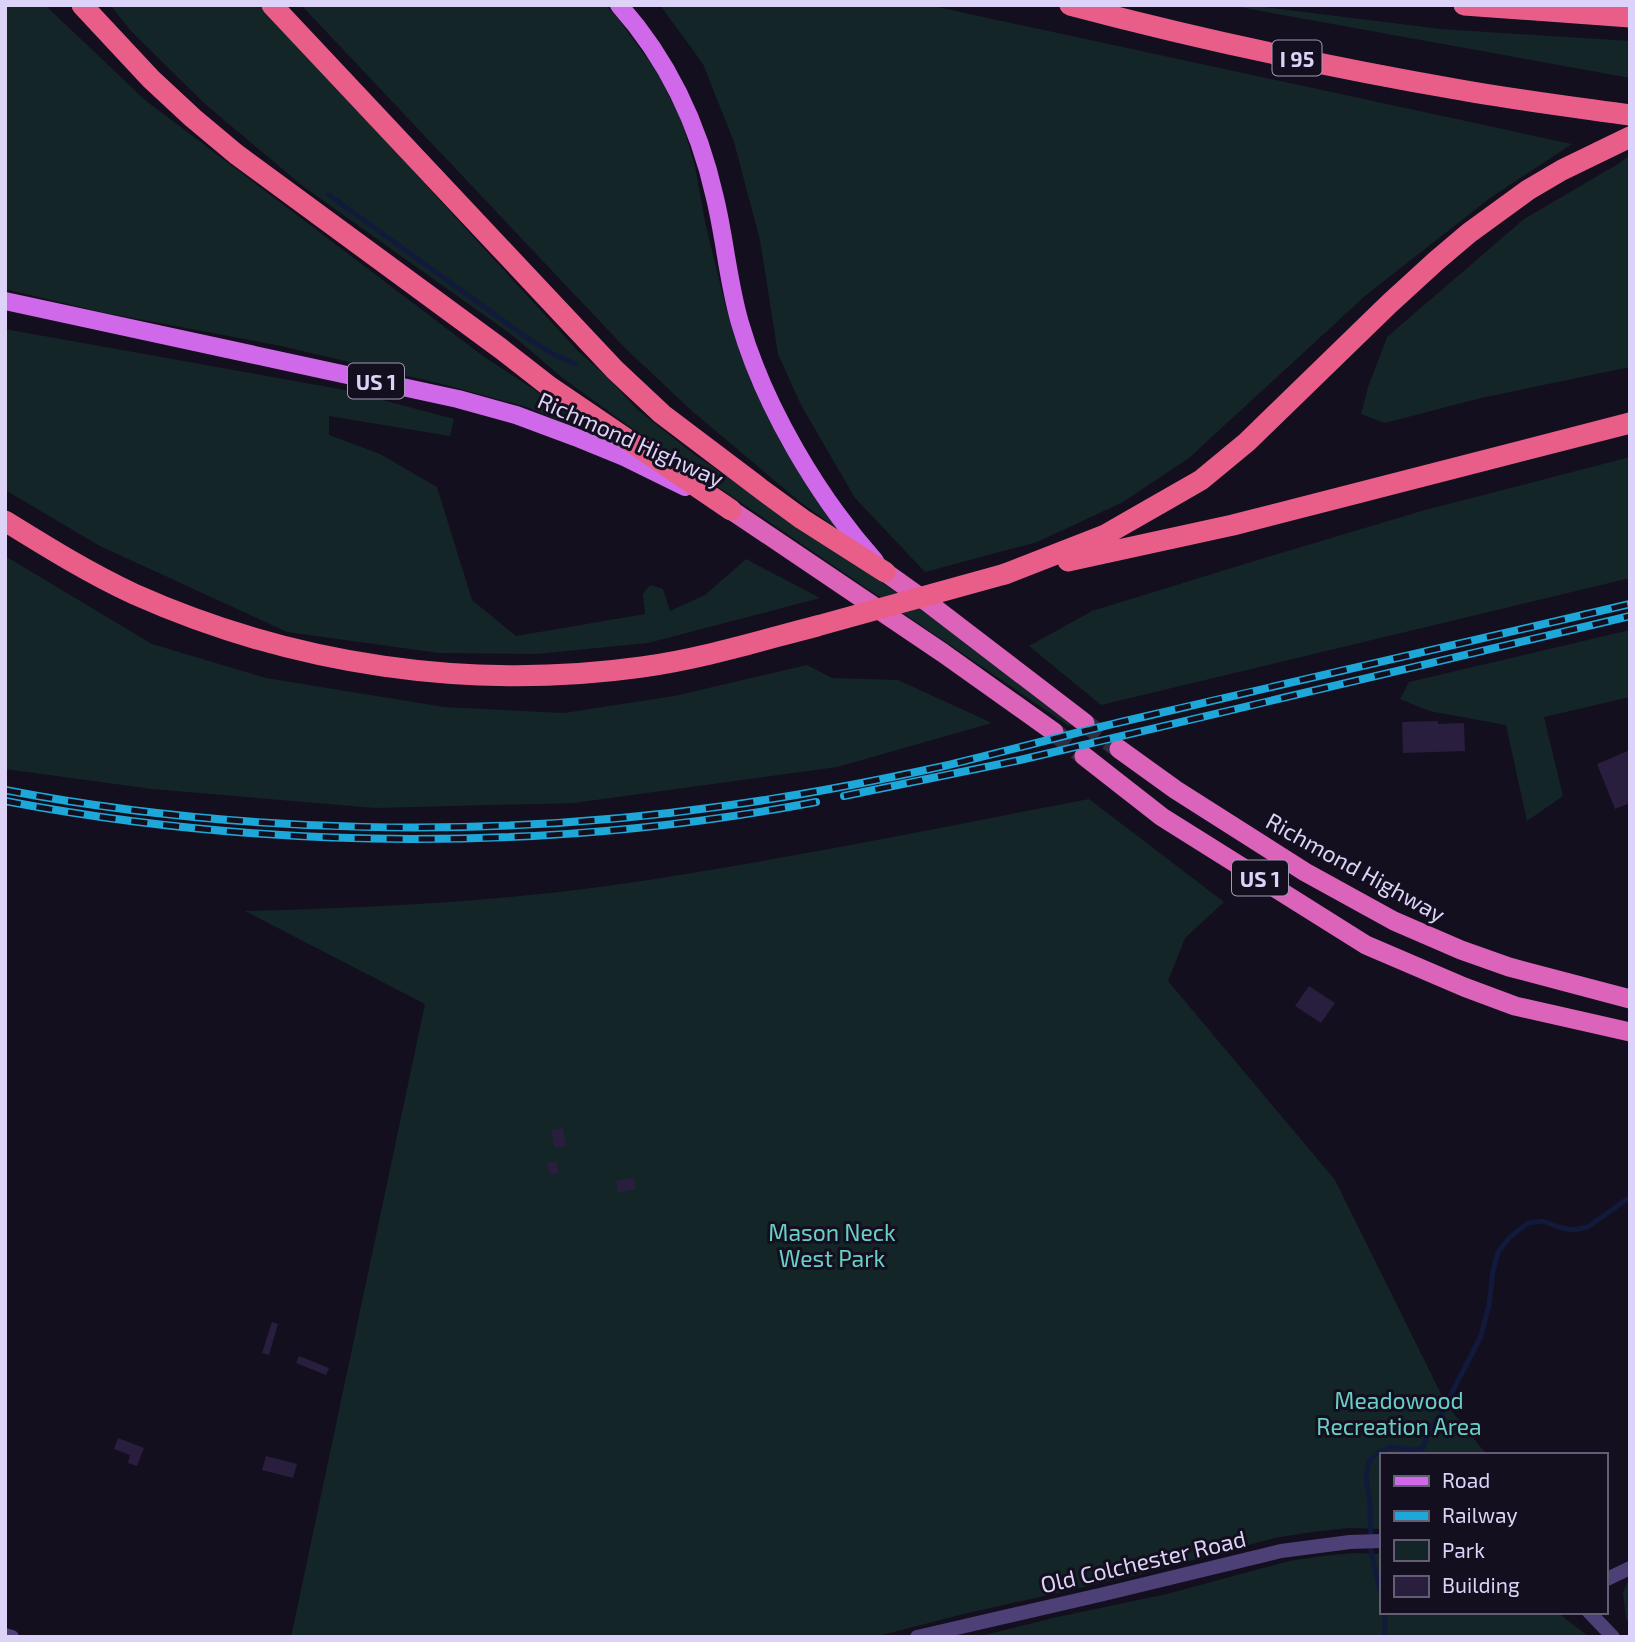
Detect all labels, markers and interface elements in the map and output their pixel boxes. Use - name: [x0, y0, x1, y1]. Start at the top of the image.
- road number: I 95: [1272, 41, 1322, 76]
- road number: US 1: [348, 364, 404, 398]
- street label: Richmond Highway: [534, 385, 728, 493]
- street label: Richmond Highway: [1262, 806, 1450, 928]
- road number: US 1: [1232, 860, 1288, 896]
- park label: Mason Neck West Park: [768, 1218, 896, 1272]
- park label: Meadowood Recreation Area: [1316, 1386, 1482, 1440]
- legend: [1380, 1453, 1607, 1614]
- text: Road: [1442, 1467, 1490, 1492]
- text: Railway: [1442, 1502, 1518, 1527]
- street label: Old Colchester Road: [1037, 1524, 1249, 1598]
- text: Park: [1442, 1537, 1485, 1562]
- text: Building: [1442, 1572, 1520, 1597]

